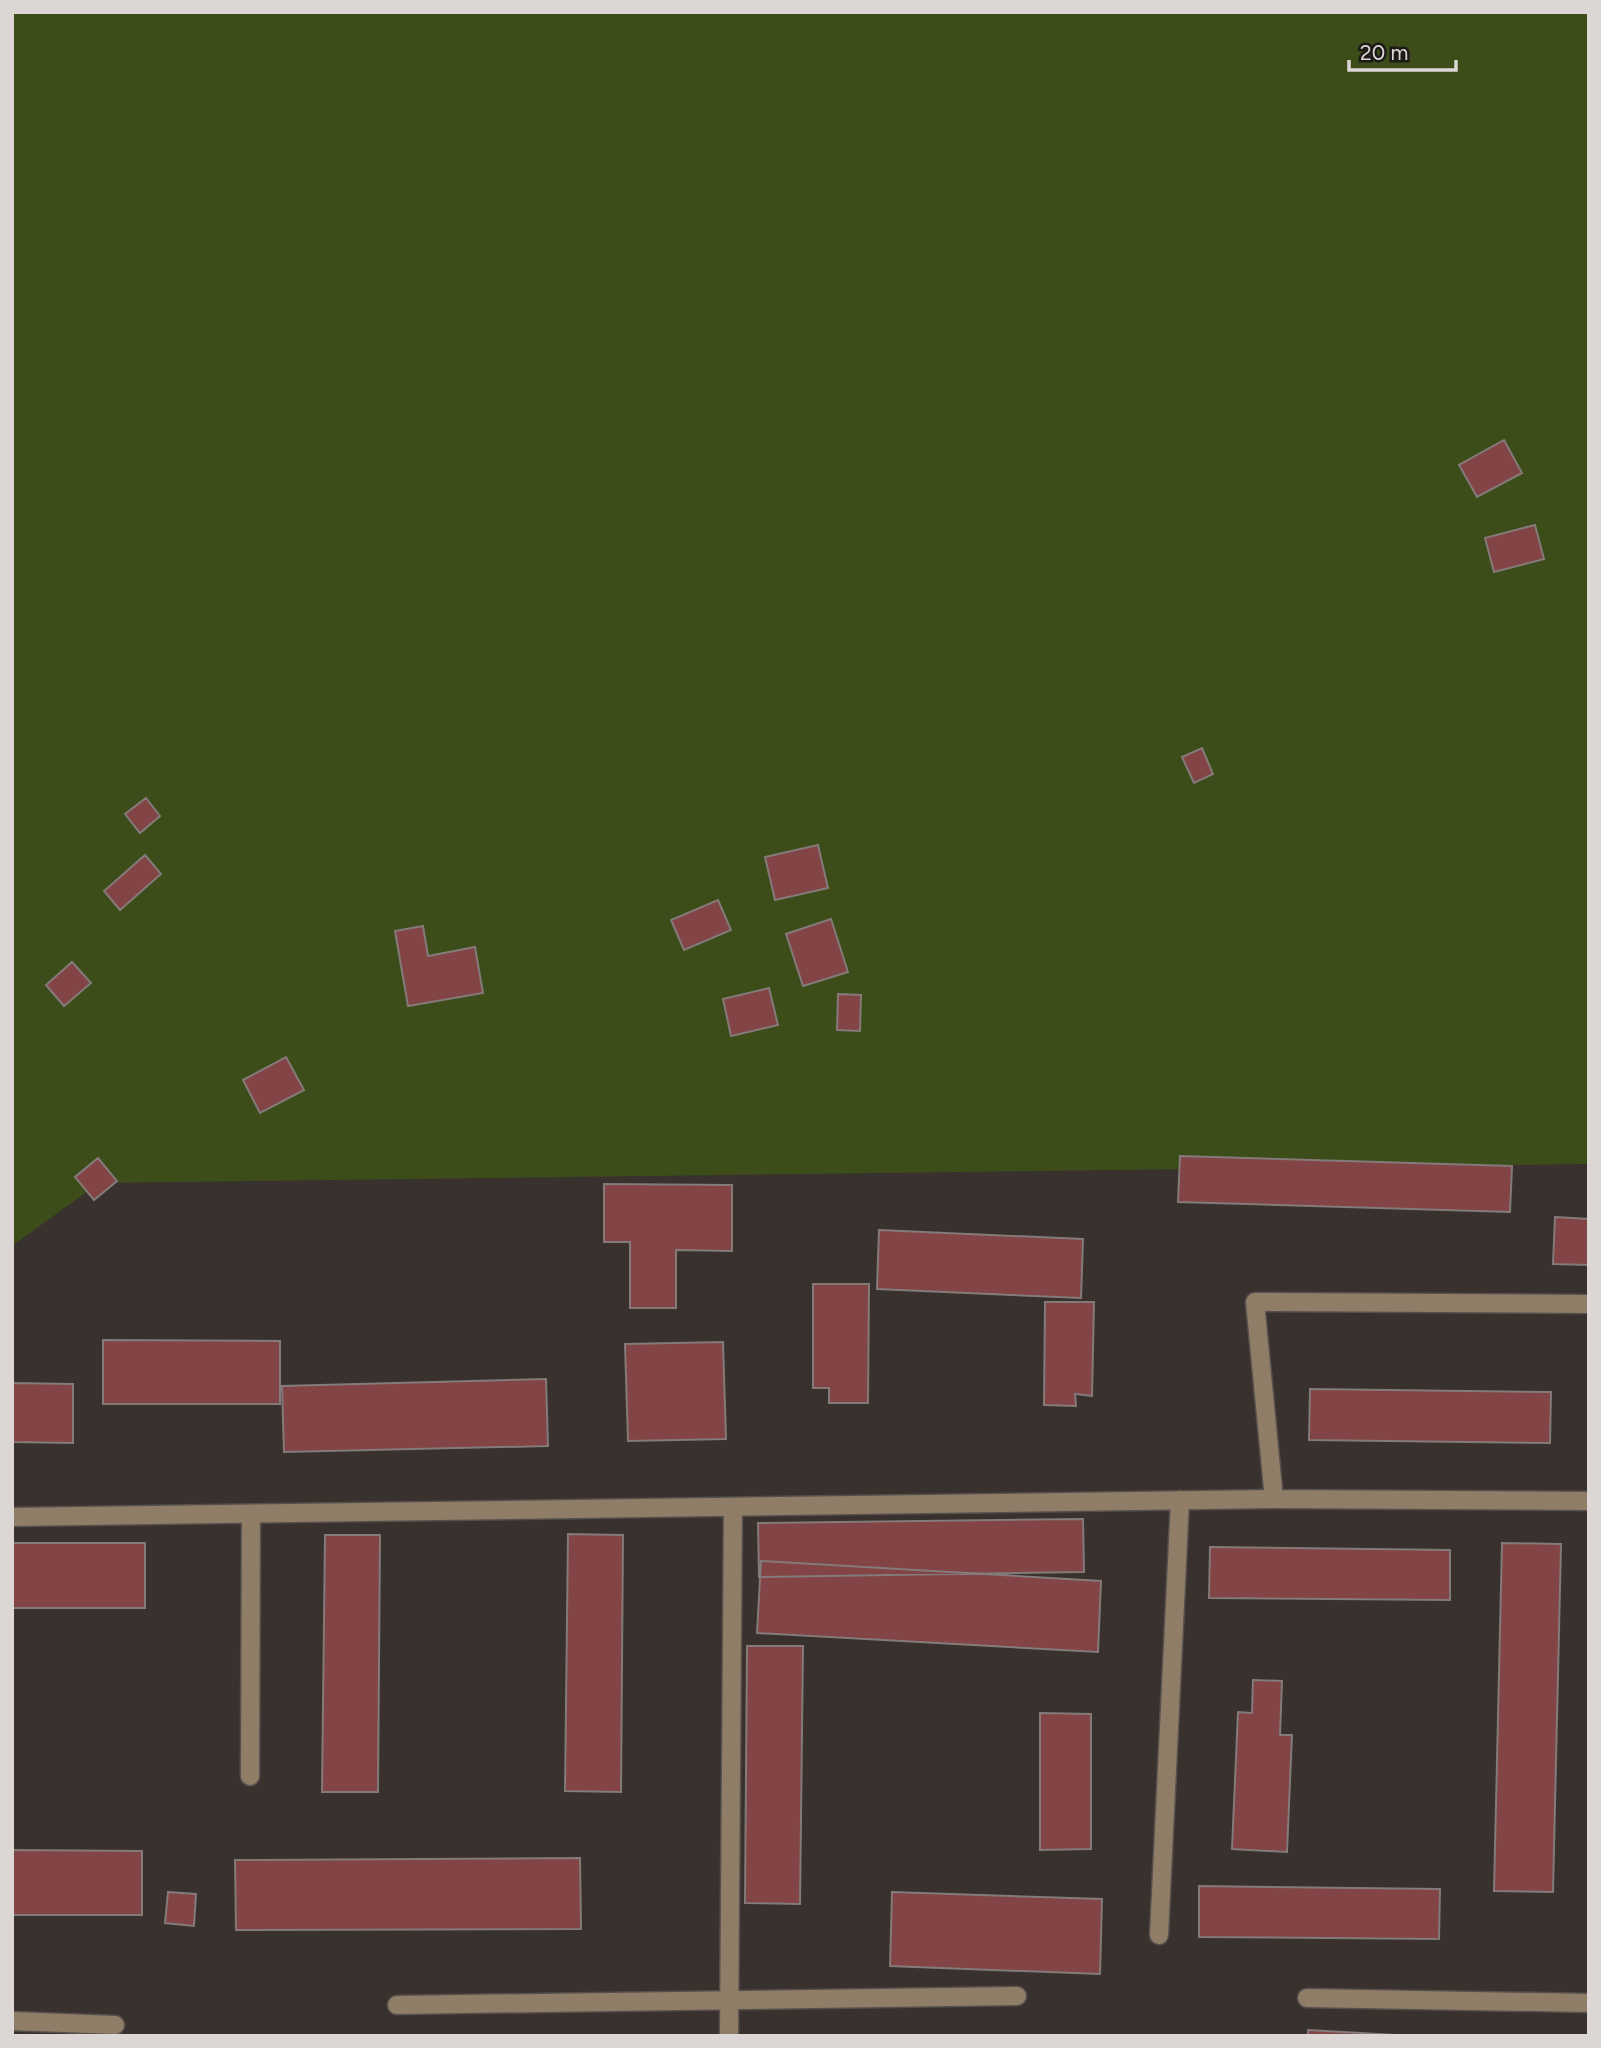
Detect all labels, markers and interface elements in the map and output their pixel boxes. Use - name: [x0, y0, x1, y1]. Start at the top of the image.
- scale bar: [1349, 28, 1456, 72]
- text: 20 m: [1360, 40, 1408, 65]

